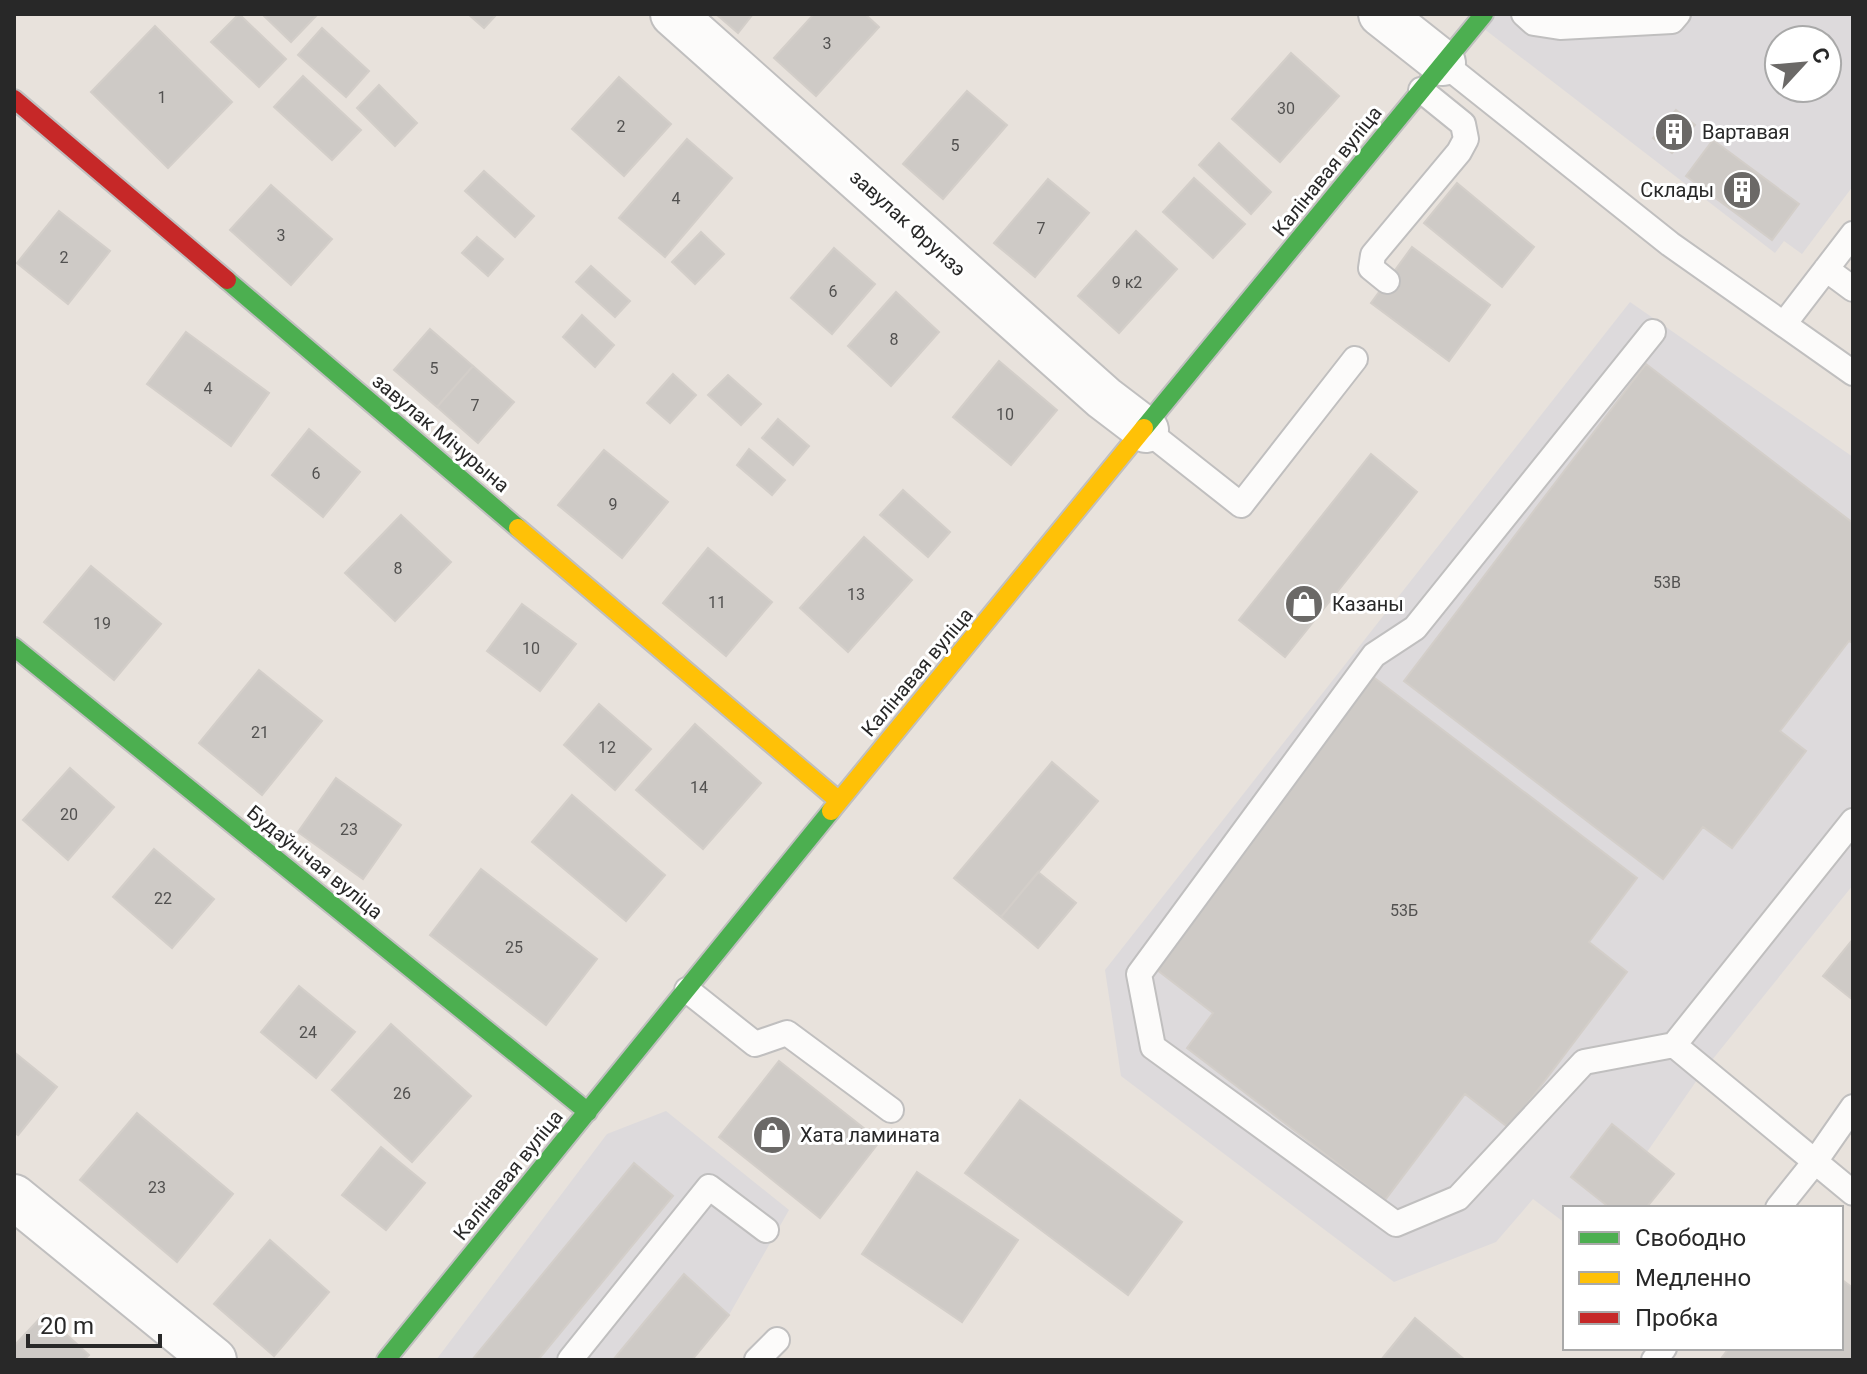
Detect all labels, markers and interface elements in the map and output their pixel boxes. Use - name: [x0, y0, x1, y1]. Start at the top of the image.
- north arrow: [1763, 24, 1843, 104]
- house number: 3: [823, 34, 832, 53]
- text: С: [1806, 43, 1835, 67]
- house number: 1: [158, 88, 167, 107]
- house number: 30: [1277, 99, 1295, 118]
- street label: Калінавая вуліца: [1267, 101, 1387, 241]
- building icon: Вартавая: [1653, 111, 1695, 153]
- house number: 2: [617, 117, 626, 136]
- place label: Вартавая: [1702, 120, 1789, 144]
- house number: 5: [951, 136, 960, 155]
- street label: завулак Фрунзэ: [845, 165, 971, 281]
- building icon: Склады: [1721, 169, 1763, 211]
- place label: Склады: [1640, 178, 1714, 202]
- house number: 4: [672, 189, 681, 208]
- house number: 7: [1037, 219, 1046, 238]
- house number: 3: [277, 226, 286, 245]
- house number: 2: [60, 248, 69, 267]
- house number: 9 к2: [1112, 273, 1142, 292]
- house number: 6: [829, 282, 838, 301]
- house number: 8: [890, 330, 899, 349]
- house number: 5: [430, 359, 439, 378]
- street label: завулак Мічурына: [368, 369, 514, 497]
- house number: 4: [204, 379, 213, 398]
- house number: 7: [471, 396, 480, 415]
- house number: 10: [996, 405, 1014, 424]
- house number: 6: [312, 464, 321, 483]
- house number: 9: [609, 495, 618, 514]
- house number: 8: [394, 559, 403, 578]
- house number: 53В: [1653, 573, 1681, 592]
- shop icon: Казаны: [1283, 583, 1325, 625]
- house number: 13: [847, 585, 865, 604]
- place label: Казаны: [1332, 592, 1404, 616]
- house number: 11: [708, 593, 726, 612]
- street label: Калінавая вуліца: [856, 603, 978, 741]
- house number: 19: [93, 614, 111, 633]
- house number: 10: [522, 639, 540, 658]
- house number: 21: [251, 723, 269, 742]
- house number: 12: [598, 738, 616, 757]
- house number: 14: [690, 778, 708, 797]
- street label: Будаўнічая вуліца: [242, 800, 388, 924]
- house number: 20: [60, 805, 78, 824]
- house number: 23: [340, 820, 358, 839]
- house number: 22: [154, 889, 172, 908]
- house number: 53Б: [1390, 901, 1418, 920]
- house number: 25: [505, 938, 523, 957]
- house number: 24: [299, 1023, 317, 1042]
- house number: 26: [393, 1084, 411, 1103]
- street label: Калінавая вуліца: [448, 1105, 568, 1245]
- shop icon: Хата ламината: [751, 1114, 793, 1156]
- place label: Хата ламината: [800, 1123, 940, 1147]
- house number: 23: [148, 1178, 166, 1197]
- legend: [1563, 1206, 1843, 1350]
- text: Свободно: [1635, 1224, 1746, 1252]
- text: Медленно: [1635, 1264, 1751, 1292]
- scale bar: [28, 1298, 160, 1348]
- text: Пробка: [1635, 1304, 1718, 1332]
- text: 20 m: [40, 1312, 94, 1340]

